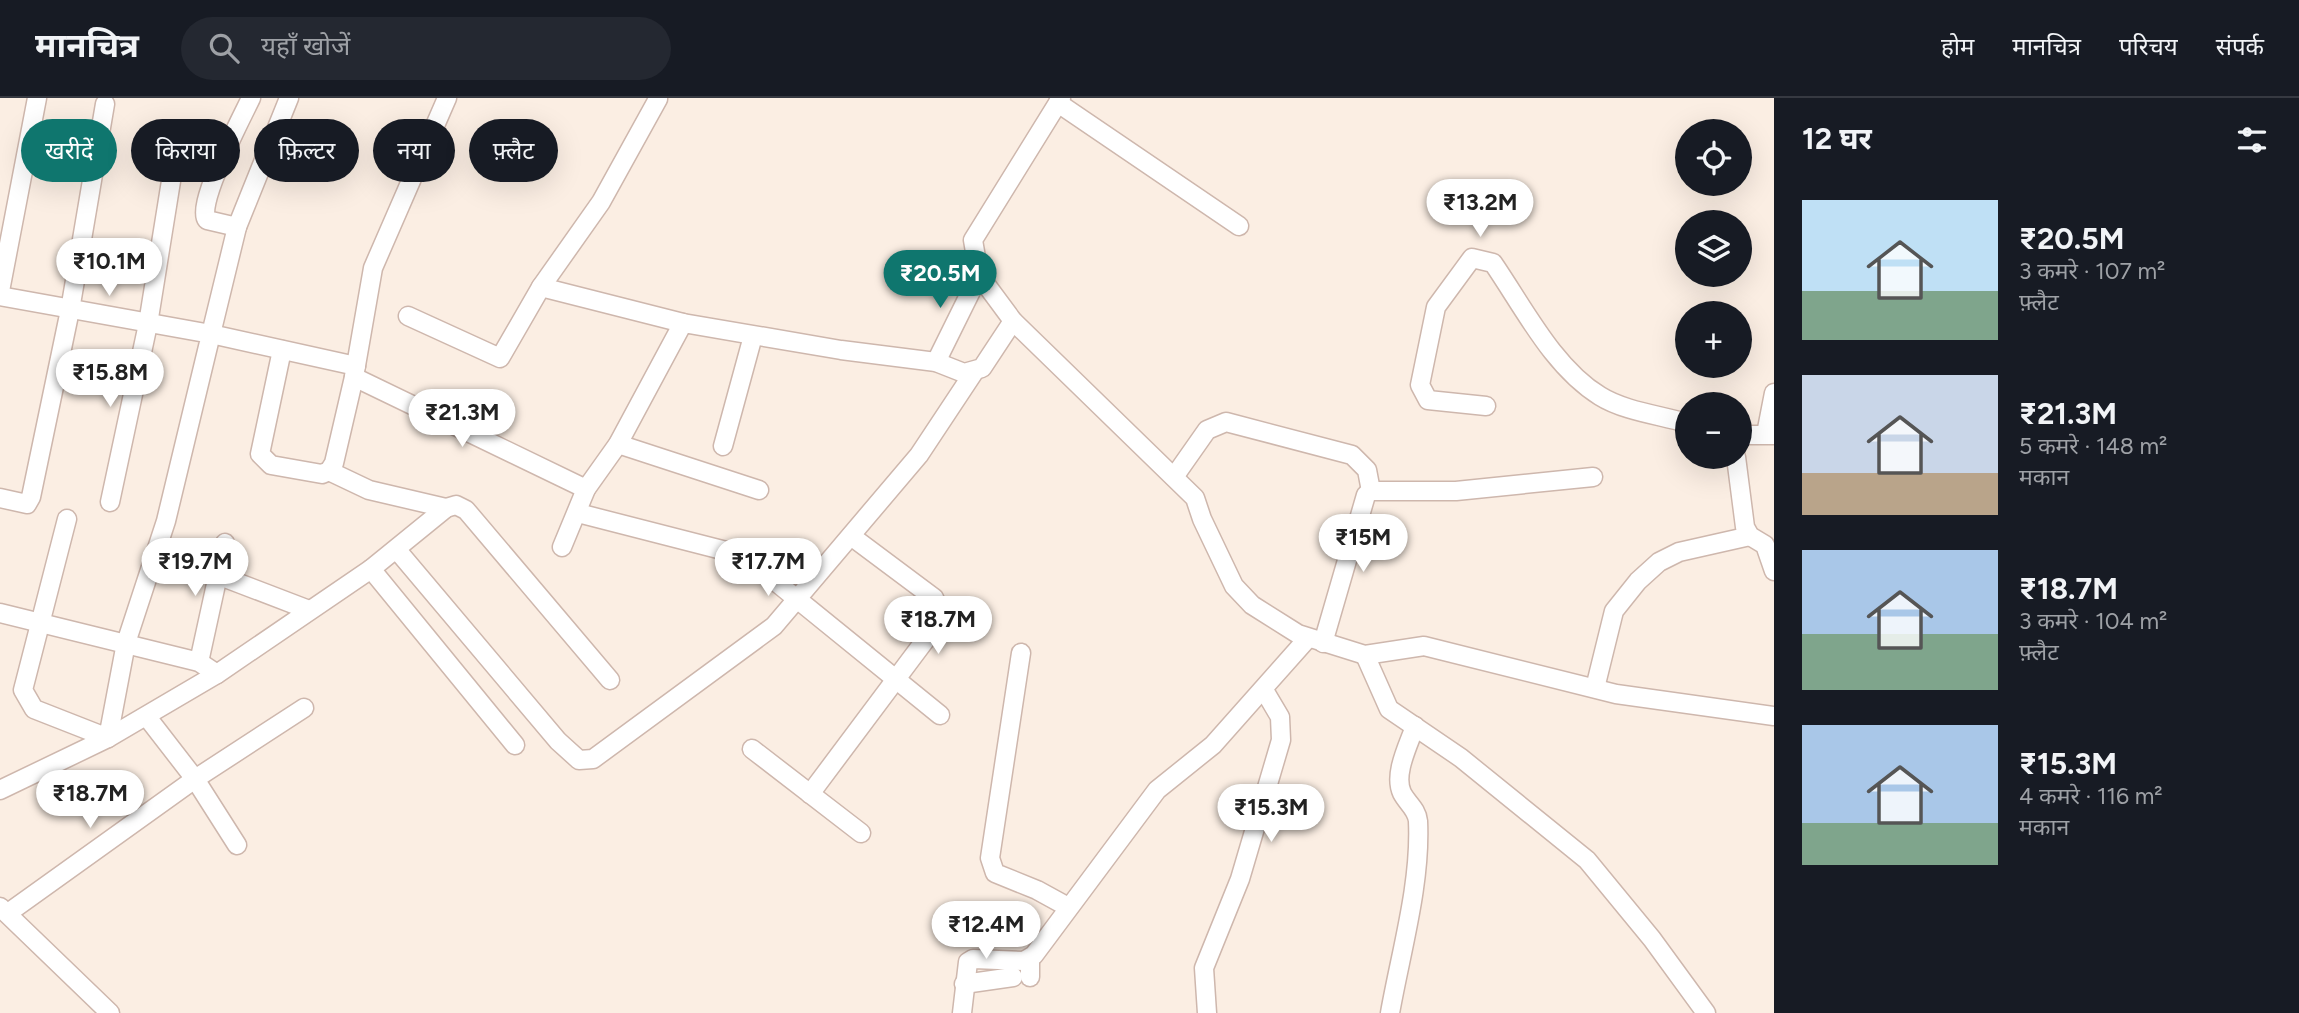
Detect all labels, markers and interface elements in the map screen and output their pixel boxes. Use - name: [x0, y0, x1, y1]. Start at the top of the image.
- search box: [181, 17, 671, 80]
- text: मानचित्र: [35, 26, 139, 65]
- icon: search: [205, 29, 243, 67]
- text: यहाँ खोजें: [261, 30, 350, 62]
- text: होम: [1941, 32, 1974, 61]
- text: मानचित्र: [2012, 32, 2081, 61]
- text: परिचय: [2119, 32, 2178, 61]
- text: संपर्क: [2216, 32, 2264, 61]
- chip: खरीदें: [21, 119, 117, 182]
- chip: किराया: [131, 119, 240, 182]
- chip: फ़िल्टर: [254, 119, 359, 182]
- chip: नया: [373, 119, 455, 182]
- chip: फ़्लैट: [469, 119, 558, 182]
- map controls: [1675, 119, 1752, 469]
- button: locate: [1675, 119, 1752, 196]
- text: 12 घर: [1802, 120, 1872, 157]
- icon: filters: [2233, 121, 2271, 159]
- pin: ₹13.2M: [1423, 180, 1537, 239]
- text: ₹13.2M: [1442, 188, 1518, 216]
- button: layers: [1675, 210, 1752, 287]
- text: ₹20.5M: [2019, 220, 2124, 257]
- icon: home: [1858, 228, 1942, 312]
- pin: ₹10.1M: [52, 238, 166, 298]
- text: ₹10.1M: [72, 247, 146, 275]
- pin: ₹20.5M: [883, 250, 997, 310]
- text: 3 कमरे · 107 m²: [2019, 257, 2165, 285]
- text: ₹20.5M: [900, 259, 980, 287]
- text: फ़्लैट: [2019, 288, 2059, 316]
- button: +: [1675, 301, 1752, 378]
- pin: ₹15.8M: [53, 350, 167, 409]
- text: ₹15.8M: [72, 358, 148, 386]
- pin: ₹21.3M: [405, 390, 519, 449]
- button: −: [1675, 392, 1752, 469]
- text: ₹21.3M: [2019, 395, 2117, 432]
- text: ₹21.3M: [424, 398, 500, 426]
- icon: home: [1858, 403, 1942, 487]
- text: 5 कमरे · 148 m²: [2019, 432, 2167, 460]
- text: मकान: [2019, 463, 2069, 491]
- pin: ₹15M: [1322, 514, 1404, 574]
- text: ₹15M: [1335, 523, 1391, 551]
- pin: ₹19.7M: [138, 538, 252, 598]
- pin: ₹17.7M: [711, 538, 825, 598]
- text: ₹19.7M: [157, 547, 233, 575]
- text: ₹17.7M: [731, 547, 805, 575]
- text: ₹18.7M: [2019, 570, 2118, 607]
- icon: home: [1858, 578, 1942, 662]
- pin: ₹18.7M: [881, 596, 995, 656]
- text: ₹18.7M: [900, 605, 976, 633]
- text: 3 कमरे · 104 m²: [2019, 607, 2167, 635]
- text: फ़्लैट: [2019, 638, 2059, 666]
- text: ₹15.3M: [2019, 745, 2117, 782]
- icon: home: [1858, 753, 1942, 837]
- pin: ₹18.7M: [33, 770, 147, 830]
- text: ₹18.7M: [52, 779, 128, 807]
- text: 4 कमरे · 116 m²: [2019, 782, 2163, 810]
- pin: ₹15.3M: [1214, 784, 1328, 844]
- text: ₹15.3M: [1233, 793, 1309, 821]
- text: मकान: [2019, 813, 2069, 841]
- pin: ₹12.4M: [929, 902, 1043, 961]
- text: ₹12.4M: [948, 910, 1024, 938]

